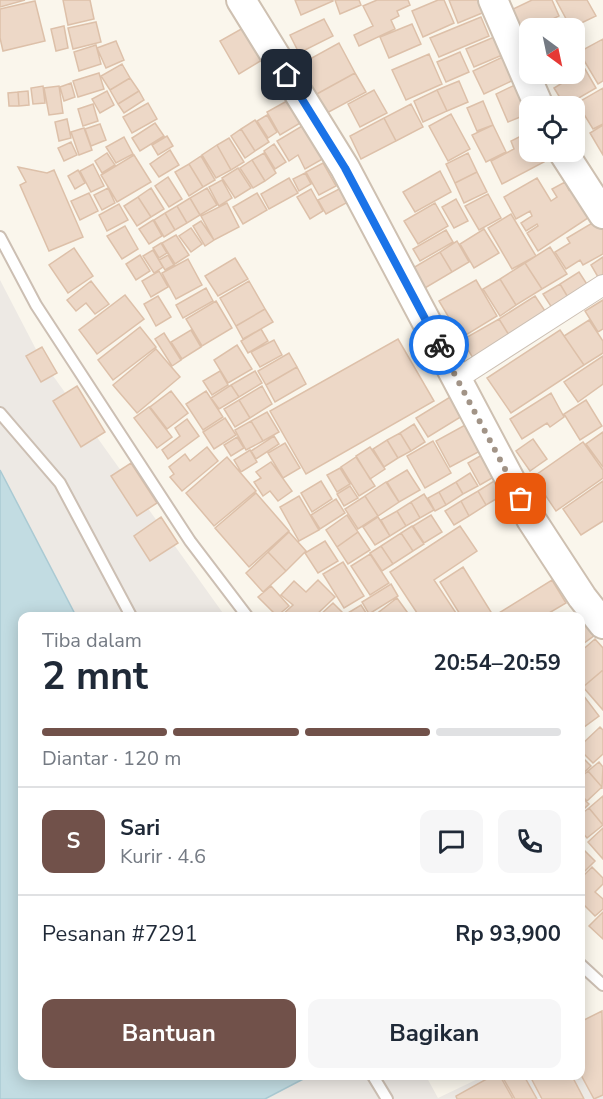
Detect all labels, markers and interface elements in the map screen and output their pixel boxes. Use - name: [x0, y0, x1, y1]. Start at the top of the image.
- north arrow: [519, 18, 585, 84]
- map controls: [519, 18, 585, 162]
- pin: [261, 49, 312, 100]
- icon: home: [270, 58, 303, 91]
- button: locate: [519, 96, 585, 162]
- courier: [409, 315, 469, 375]
- icon: bike: [423, 329, 456, 362]
- pin: [495, 473, 546, 524]
- icon: bag: [504, 482, 537, 515]
- text: Tiba dalam: [42, 627, 142, 654]
- text: 20:54–20:59: [433, 648, 561, 678]
- text: 2 mnt: [42, 650, 148, 703]
- text: Diantar · 120 m: [42, 745, 181, 772]
- button: chat: [420, 810, 483, 873]
- button: phone: [498, 810, 561, 873]
- text: Sari: [120, 813, 160, 843]
- text: S: [67, 826, 80, 856]
- text: Kurir · 4.6: [120, 843, 206, 870]
- text: Pesanan #7291: [42, 919, 198, 949]
- text: Rp 93,900: [455, 919, 561, 949]
- button: Bantuan: [42, 999, 296, 1068]
- button: Bagikan: [308, 999, 561, 1068]

